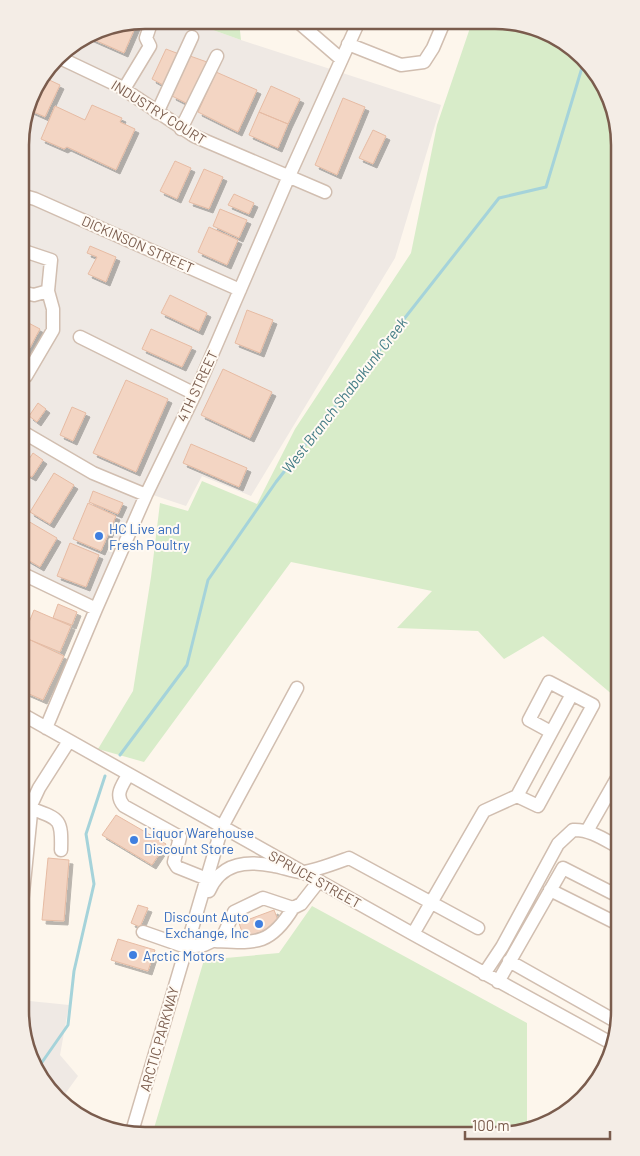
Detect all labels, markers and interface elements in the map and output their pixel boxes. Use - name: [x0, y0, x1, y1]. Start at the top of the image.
- street label: INDUSTRY COURT: [109, 76, 209, 148]
- street label: DICKINSON STREET: [79, 212, 197, 276]
- water label: West Branch Shabakunk Creek: [277, 313, 411, 477]
- street label: 4TH STREET: [173, 348, 221, 424]
- place label: HC Live and Fresh Poultry: [109, 520, 190, 553]
- marker: HC Live and Fresh Poultry: [93, 530, 105, 542]
- place label: Liquor Warehouse Discount Store: [144, 824, 254, 857]
- marker: Liquor Warehouse Discount Store: [128, 834, 140, 846]
- street label: SPRUCE STREET: [266, 847, 364, 911]
- place label: Discount Auto Exchange, Inc: [164, 908, 249, 941]
- marker: Discount Auto Exchange, Inc: [253, 918, 265, 930]
- place label: Arctic Motors: [143, 947, 225, 964]
- marker: Arctic Motors: [127, 949, 139, 961]
- street label: ARCTIC PARKWAY: [136, 985, 182, 1093]
- scale bar: [465, 1108, 610, 1140]
- text: 100 m: [472, 1116, 510, 1134]

